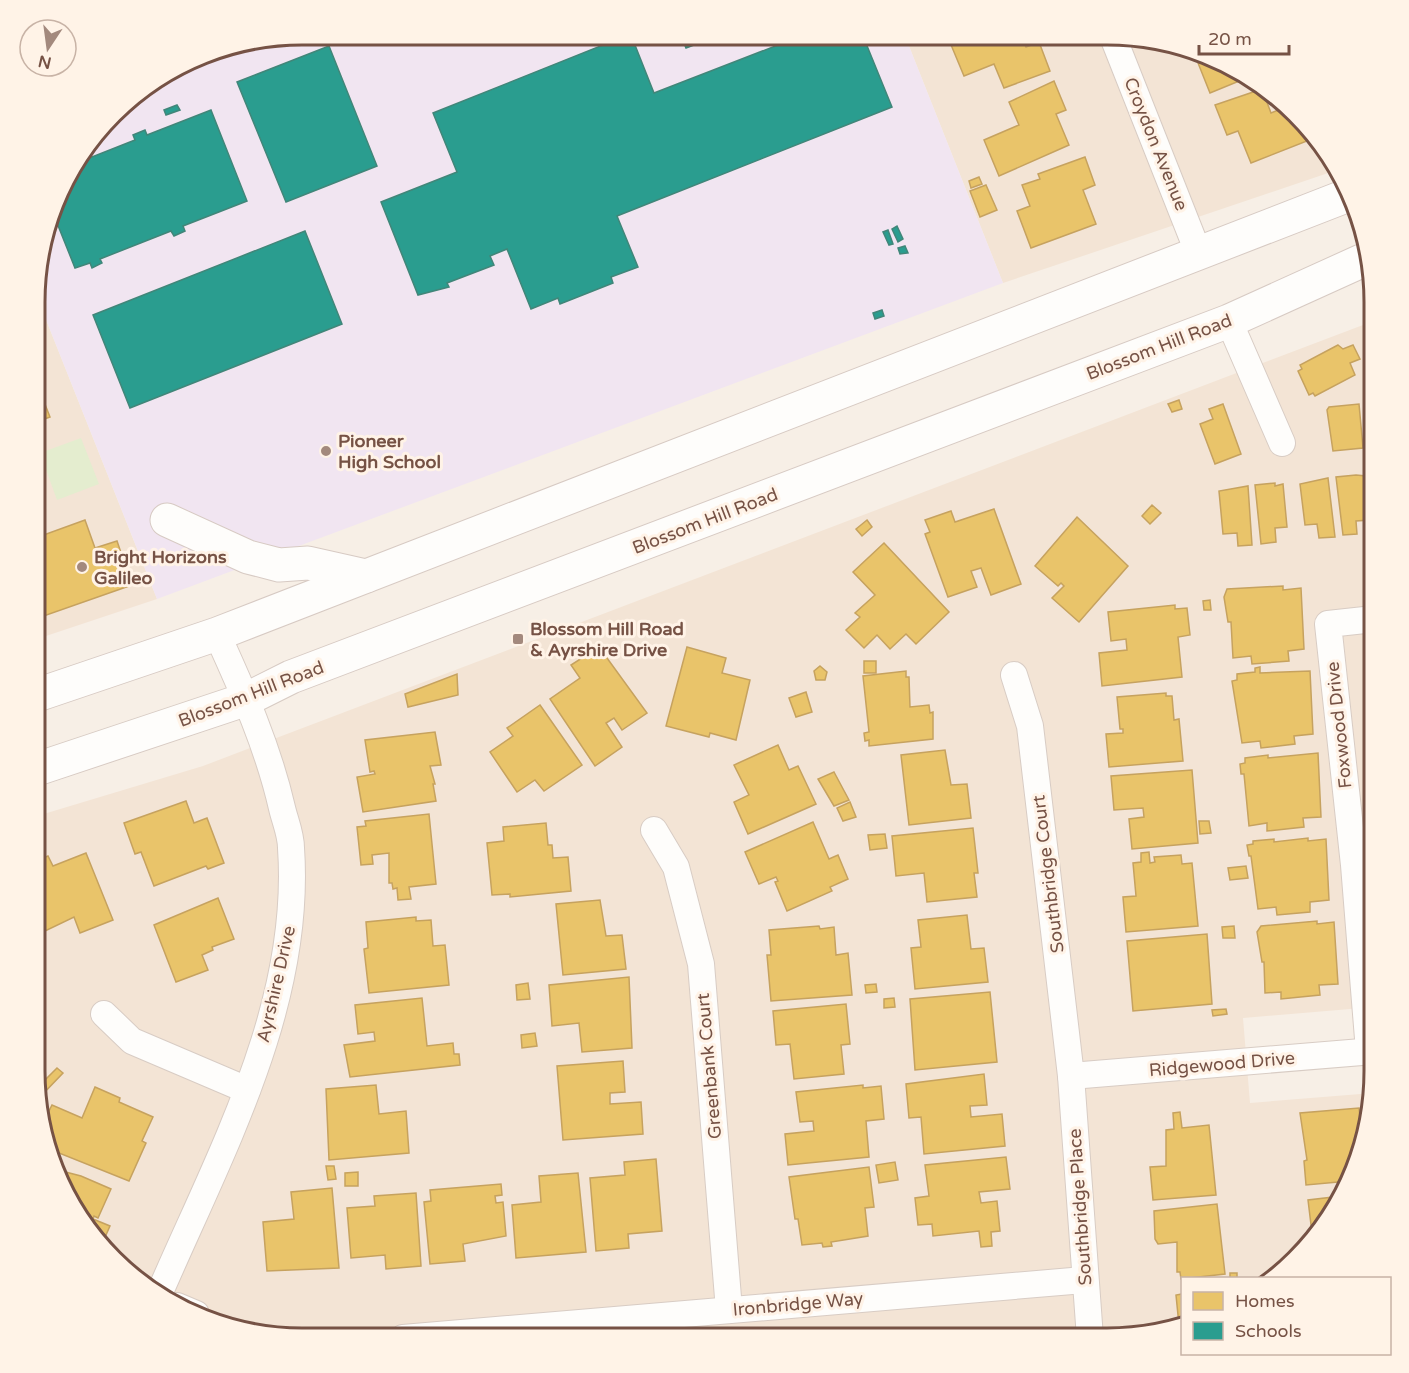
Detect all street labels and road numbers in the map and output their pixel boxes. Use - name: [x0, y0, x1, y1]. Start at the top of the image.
- street label: Croydon Avenue: [1119, 74, 1193, 214]
- street label: Blossom Hill Road: [1083, 309, 1235, 385]
- street label: Blossom Hill Road: [629, 483, 781, 559]
- street label: Blossom Hill Road: [175, 656, 327, 732]
- street label: Foxwood Drive: [1321, 661, 1357, 789]
- street label: Southbridge Court: [1027, 794, 1069, 954]
- street label: Ayrshire Drive: [252, 923, 300, 1045]
- street label: Greenbank Court: [692, 992, 726, 1140]
- street label: Ridgewood Drive: [1148, 1047, 1296, 1081]
- street label: Southbridge Place: [1064, 1128, 1096, 1286]
- street label: Ironbridge Way: [732, 1287, 864, 1321]

